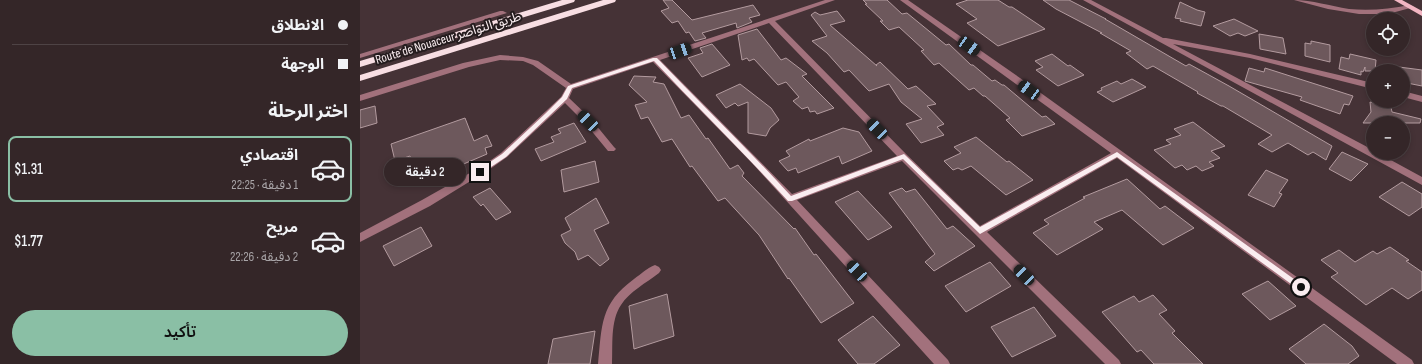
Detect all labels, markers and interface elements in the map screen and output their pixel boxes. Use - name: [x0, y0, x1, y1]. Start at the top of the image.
- street label: Route de Nouaceur طريق النواصر: [373, 8, 523, 68]
- map controls: [1366, 12, 1410, 160]
- button: locate: [1366, 12, 1410, 56]
- text: الانطلاق: [272, 16, 324, 35]
- car: [956, 34, 982, 58]
- car: [667, 41, 693, 61]
- text: الوجهة: [281, 55, 324, 74]
- button: +: [1366, 64, 1410, 108]
- car: [1016, 78, 1042, 102]
- text: اختر الرحلة: [268, 101, 348, 122]
- car: [575, 108, 601, 134]
- car: [864, 116, 890, 142]
- button: −: [1366, 116, 1410, 160]
- text: اقتصادي: [240, 146, 298, 165]
- icon: car: [310, 151, 346, 187]
- callout: 2 دقيقة: [384, 158, 466, 186]
- text: $1.31: [14, 160, 43, 179]
- route end: [471, 163, 489, 181]
- text: 2 دقيقة: [405, 164, 445, 180]
- text: 1 دقيقة · 22:25: [231, 177, 298, 193]
- text: مريح: [266, 218, 298, 237]
- icon: car: [310, 223, 346, 259]
- text: $1.77: [14, 232, 43, 251]
- text: 2 دقيقة · 22:26: [230, 249, 298, 265]
- car: [844, 258, 870, 284]
- car: [1011, 262, 1037, 288]
- route start: [1292, 278, 1310, 296]
- button: تأكيد: [12, 310, 348, 356]

